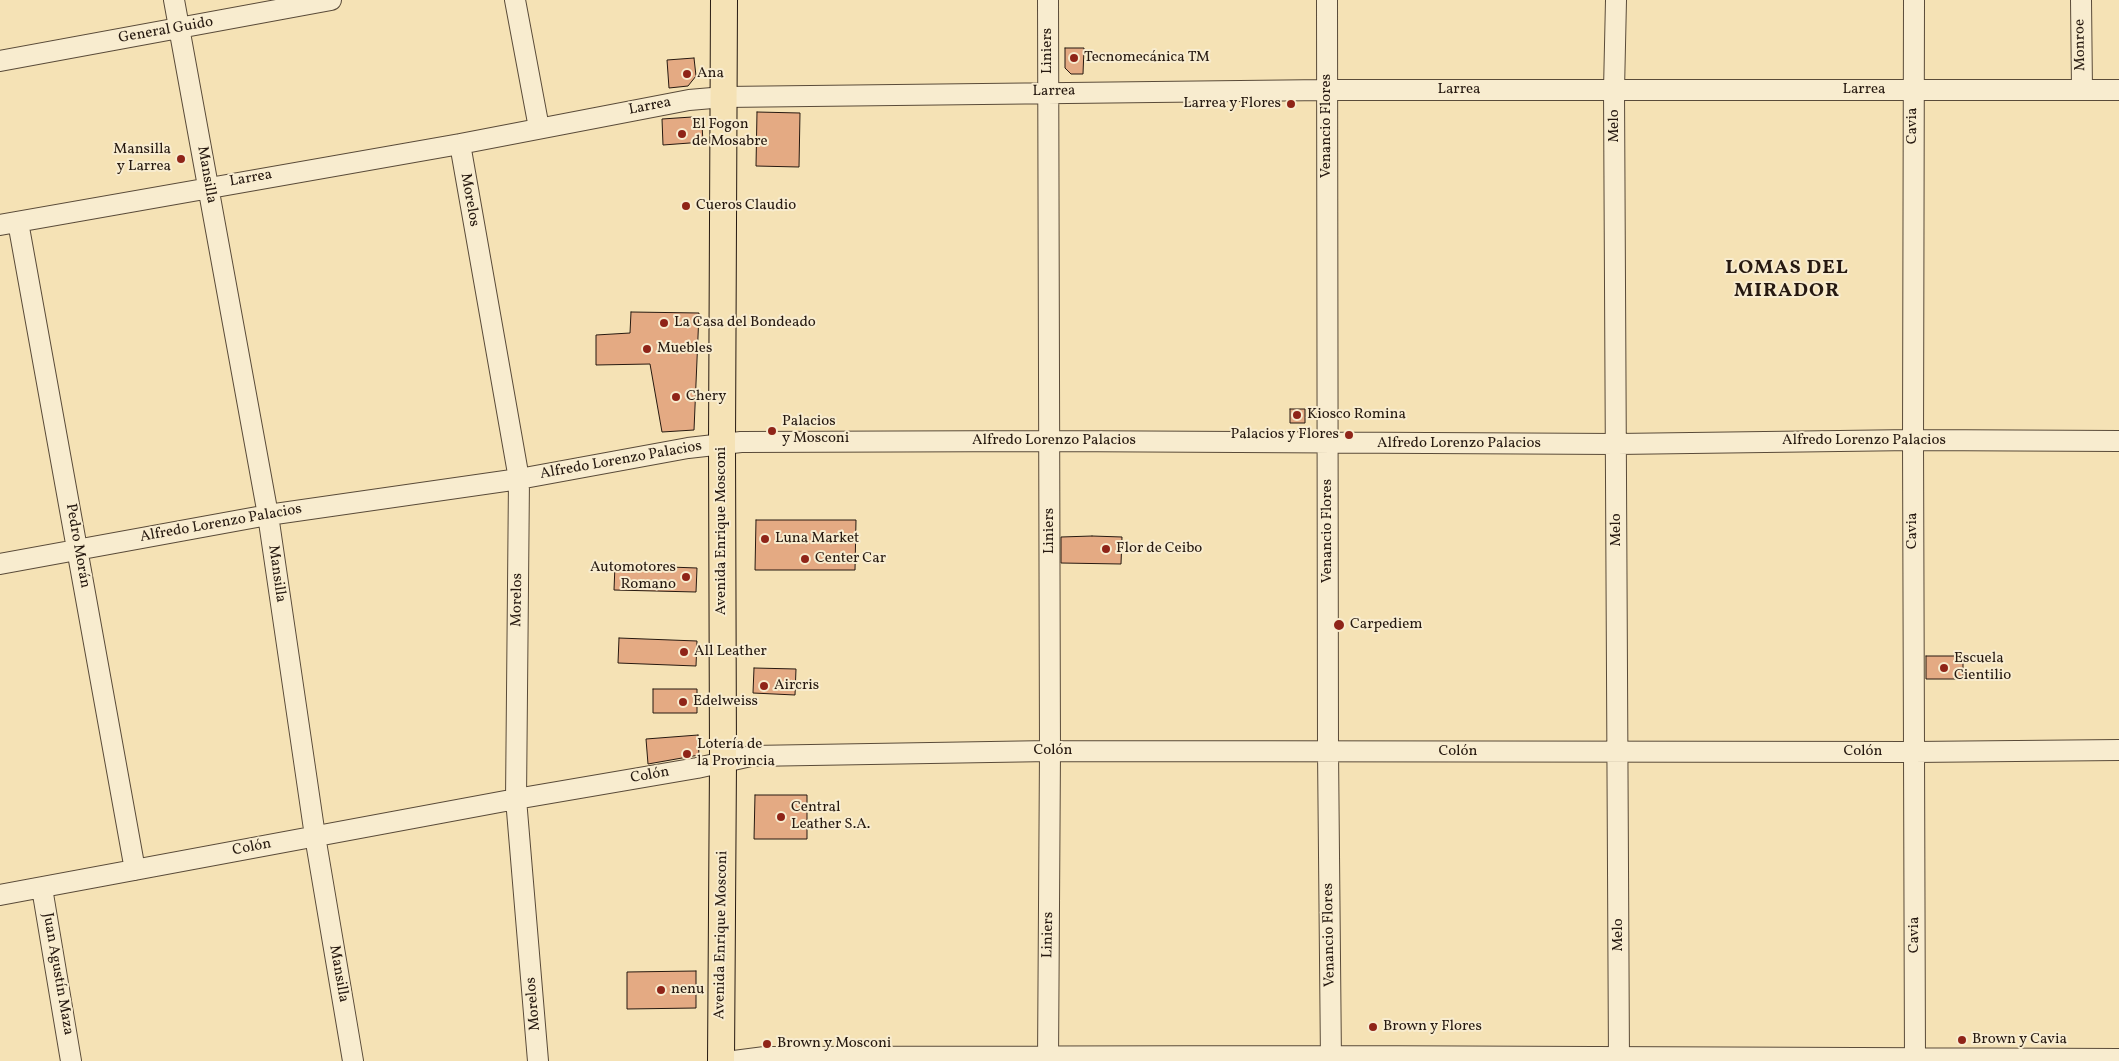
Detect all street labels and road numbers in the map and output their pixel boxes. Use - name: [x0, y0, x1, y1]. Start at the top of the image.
- street label: General Guido: [117, 14, 215, 48]
- street label: Monroe: [2072, 19, 2090, 71]
- street label: Liniers: [1039, 28, 1057, 74]
- street label: Venancio Flores: [1318, 74, 1336, 178]
- street label: Larrea: [1437, 81, 1481, 99]
- street label: Larrea: [1842, 81, 1886, 99]
- street label: Larrea: [1032, 83, 1076, 101]
- street label: Larrea: [627, 94, 673, 120]
- street label: Cavia: [1904, 108, 1922, 144]
- street label: Melo: [1606, 109, 1624, 143]
- street label: Mansilla: [192, 145, 220, 205]
- street label: Larrea: [228, 166, 274, 192]
- street label: Morelos: [455, 172, 483, 228]
- street label: Alfredo Lorenzo Palacios: [972, 432, 1136, 450]
- street label: Alfredo Lorenzo Palacios: [1782, 432, 1946, 450]
- street label: Alfredo Lorenzo Palacios: [1377, 435, 1541, 453]
- street label: Alfredo Lorenzo Palacios: [539, 438, 703, 484]
- street label: Avenida Enrique Mosconi: [713, 447, 731, 615]
- street label: Venancio Flores: [1319, 479, 1337, 583]
- street label: Alfredo Lorenzo Palacios: [139, 501, 303, 547]
- street label: Pedro Morán: [61, 502, 93, 590]
- street label: Liniers: [1041, 508, 1059, 554]
- street label: Melo: [1608, 513, 1626, 547]
- street label: Cavia: [1904, 513, 1922, 549]
- street label: Mansilla: [263, 544, 289, 604]
- street label: Morelos: [509, 573, 527, 627]
- street label: Colón: [1033, 742, 1073, 760]
- street label: Colón: [1438, 743, 1478, 761]
- street label: Colón: [1843, 743, 1883, 761]
- street label: Colón: [629, 764, 671, 788]
- street label: Colón: [231, 835, 273, 861]
- street label: Avenida Enrique Mosconi: [712, 851, 732, 1019]
- street label: Venancio Flores: [1320, 883, 1340, 987]
- street label: Juan Agustín Maza: [37, 911, 77, 1037]
- street label: Liniers: [1040, 912, 1058, 958]
- street label: Cavia: [1906, 917, 1924, 953]
- street label: Melo: [1610, 918, 1628, 952]
- street label: Mansilla: [324, 944, 352, 1004]
- street label: Morelos: [523, 976, 545, 1032]

